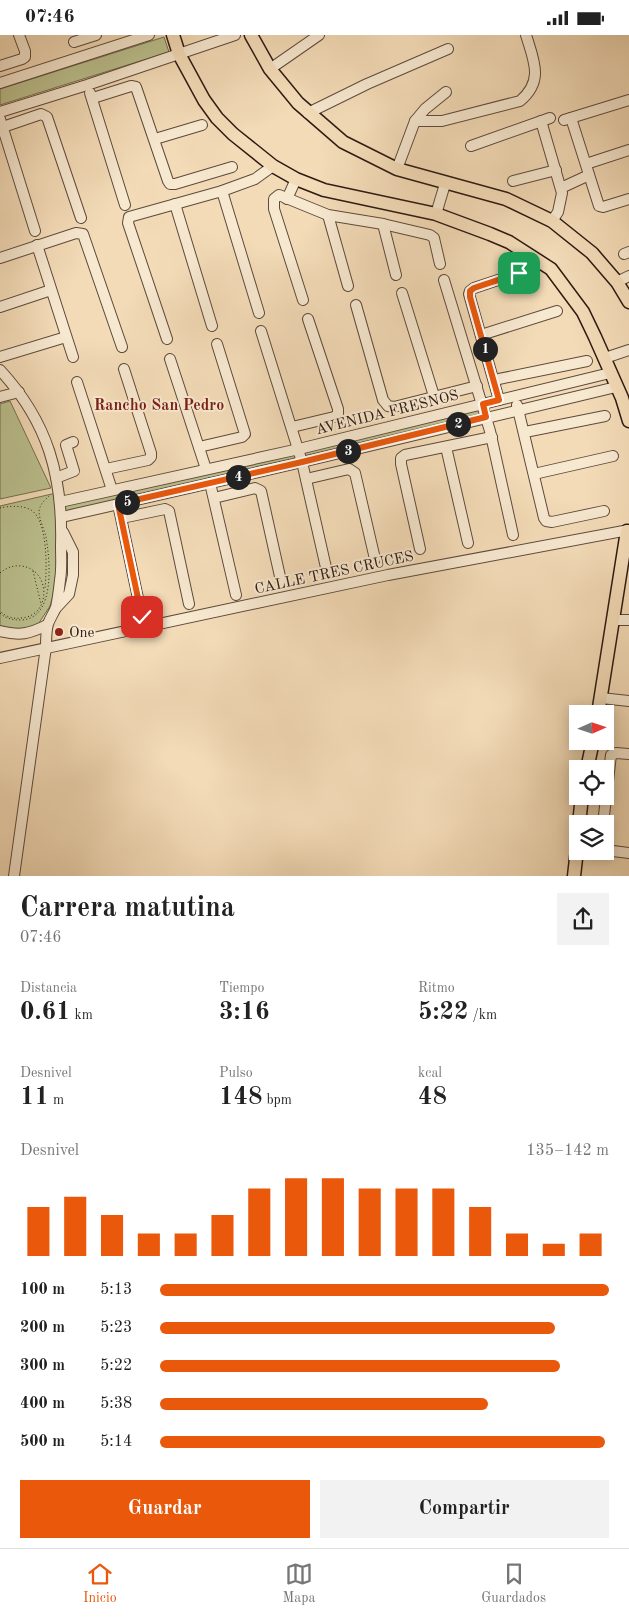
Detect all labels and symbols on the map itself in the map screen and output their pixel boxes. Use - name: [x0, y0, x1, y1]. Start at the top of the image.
- pin: [498, 252, 540, 294]
- pin: 1: [472, 337, 498, 361]
- street label: AVENIDA FRESNOS: [314, 388, 460, 438]
- district label: Rancho San Pedro: [94, 398, 224, 414]
- pin: 2: [446, 411, 470, 437]
- pin: 3: [336, 439, 360, 463]
- pin: 4: [226, 465, 250, 489]
- pin: 5: [114, 489, 140, 515]
- street label: CALLE TRES CRUCES: [254, 549, 415, 598]
- pin: [121, 596, 163, 638]
- marker: One: [53, 626, 65, 638]
- place label: One: [69, 626, 95, 641]
- north arrow: [569, 705, 614, 750]

